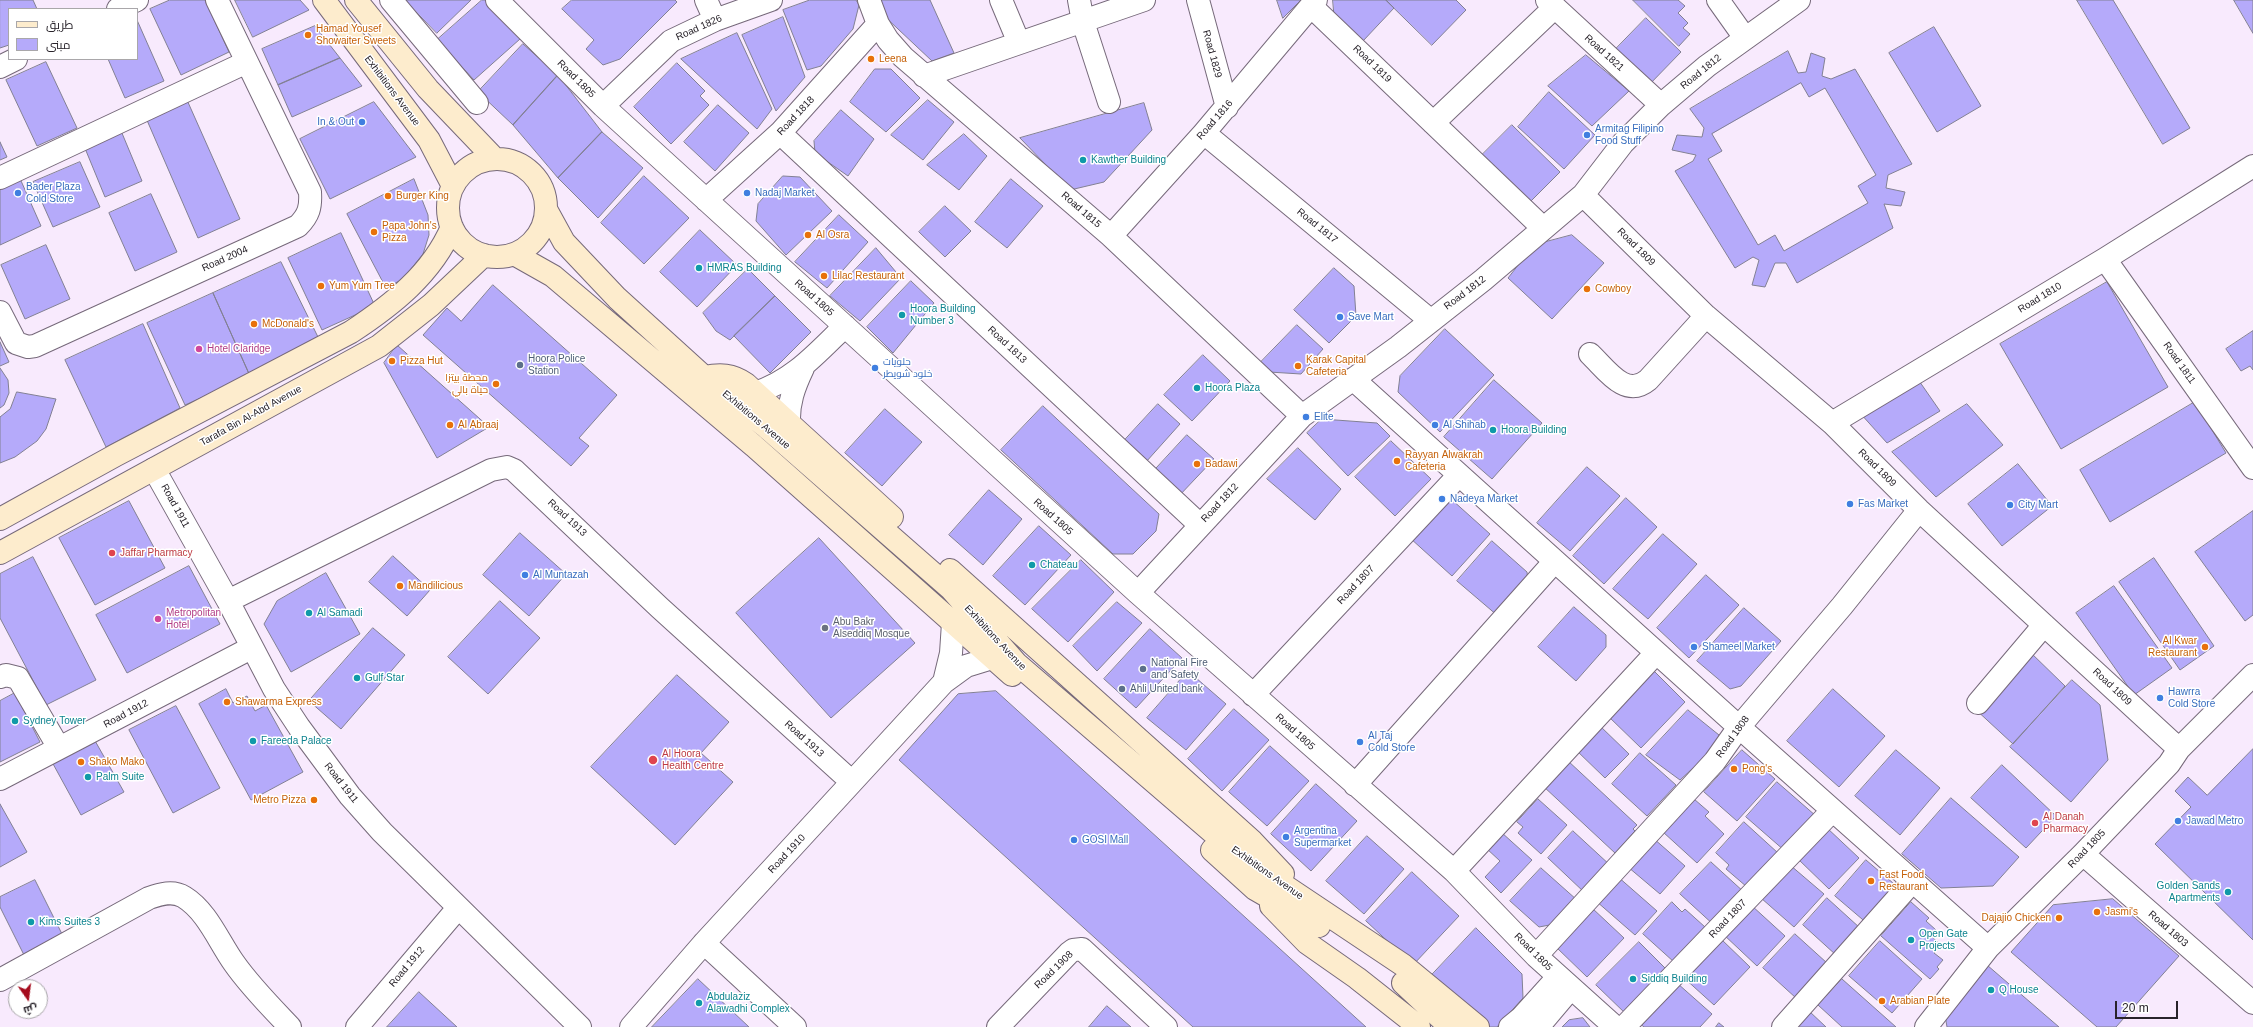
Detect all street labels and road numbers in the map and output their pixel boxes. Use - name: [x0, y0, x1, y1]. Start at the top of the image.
- street label: Road 1826: [674, 13, 724, 43]
- street label: Road 1829: [1200, 29, 1224, 79]
- street label: Road 1821: [1582, 32, 1626, 74]
- street label: Road 1819: [1350, 43, 1394, 85]
- street label: Road 1812: [1678, 52, 1724, 92]
- street label: Exhibitions Avenue: [362, 53, 422, 129]
- street label: Road 1805: [554, 57, 598, 101]
- street label: Road 1818: [775, 94, 817, 138]
- street label: Road 1816: [1194, 98, 1236, 142]
- street label: Road 1815: [1059, 189, 1103, 231]
- street label: Road 1817: [1294, 206, 1340, 246]
- street label: Road 1809: [1614, 225, 1658, 269]
- street label: Road 2004: [200, 244, 250, 274]
- street label: Road 1812: [1442, 273, 1488, 313]
- street label: Road 1805: [792, 277, 836, 319]
- street label: Road 1810: [2016, 280, 2064, 316]
- street label: Road 1813: [985, 324, 1029, 366]
- street label: Road 1811: [2160, 340, 2198, 386]
- street label: Tarafa Bin Al-Abd Avenue: [198, 383, 304, 449]
- street label: Exhibitions Avenue: [720, 388, 792, 452]
- street label: Road 1809: [1855, 446, 1899, 490]
- street label: Road 1812: [1199, 481, 1241, 525]
- street label: Road 1911: [158, 482, 192, 530]
- street label: Road 1805: [1031, 496, 1075, 538]
- street label: Road 1913: [545, 497, 589, 539]
- street label: Road 1807: [1335, 563, 1377, 607]
- street label: Exhibitions Avenue: [962, 603, 1028, 673]
- street label: Road 1809: [2090, 666, 2134, 708]
- street label: Road 1912: [102, 697, 150, 731]
- street label: Road 1805: [1273, 711, 1317, 753]
- street label: Road 1808: [1714, 714, 1752, 760]
- street label: Road 1913: [782, 718, 826, 760]
- street label: Road 1911: [321, 760, 361, 806]
- street label: Road 1805: [2066, 827, 2108, 871]
- street label: Road 1910: [766, 832, 808, 876]
- street label: Exhibitions Avenue: [1229, 844, 1305, 902]
- street label: Road 1807: [1707, 897, 1749, 941]
- street label: Road 1803: [2146, 908, 2190, 950]
- street label: Road 1805: [1511, 930, 1555, 974]
- street label: Road 1912: [387, 944, 427, 990]
- street label: Road 1908: [1032, 949, 1076, 991]

